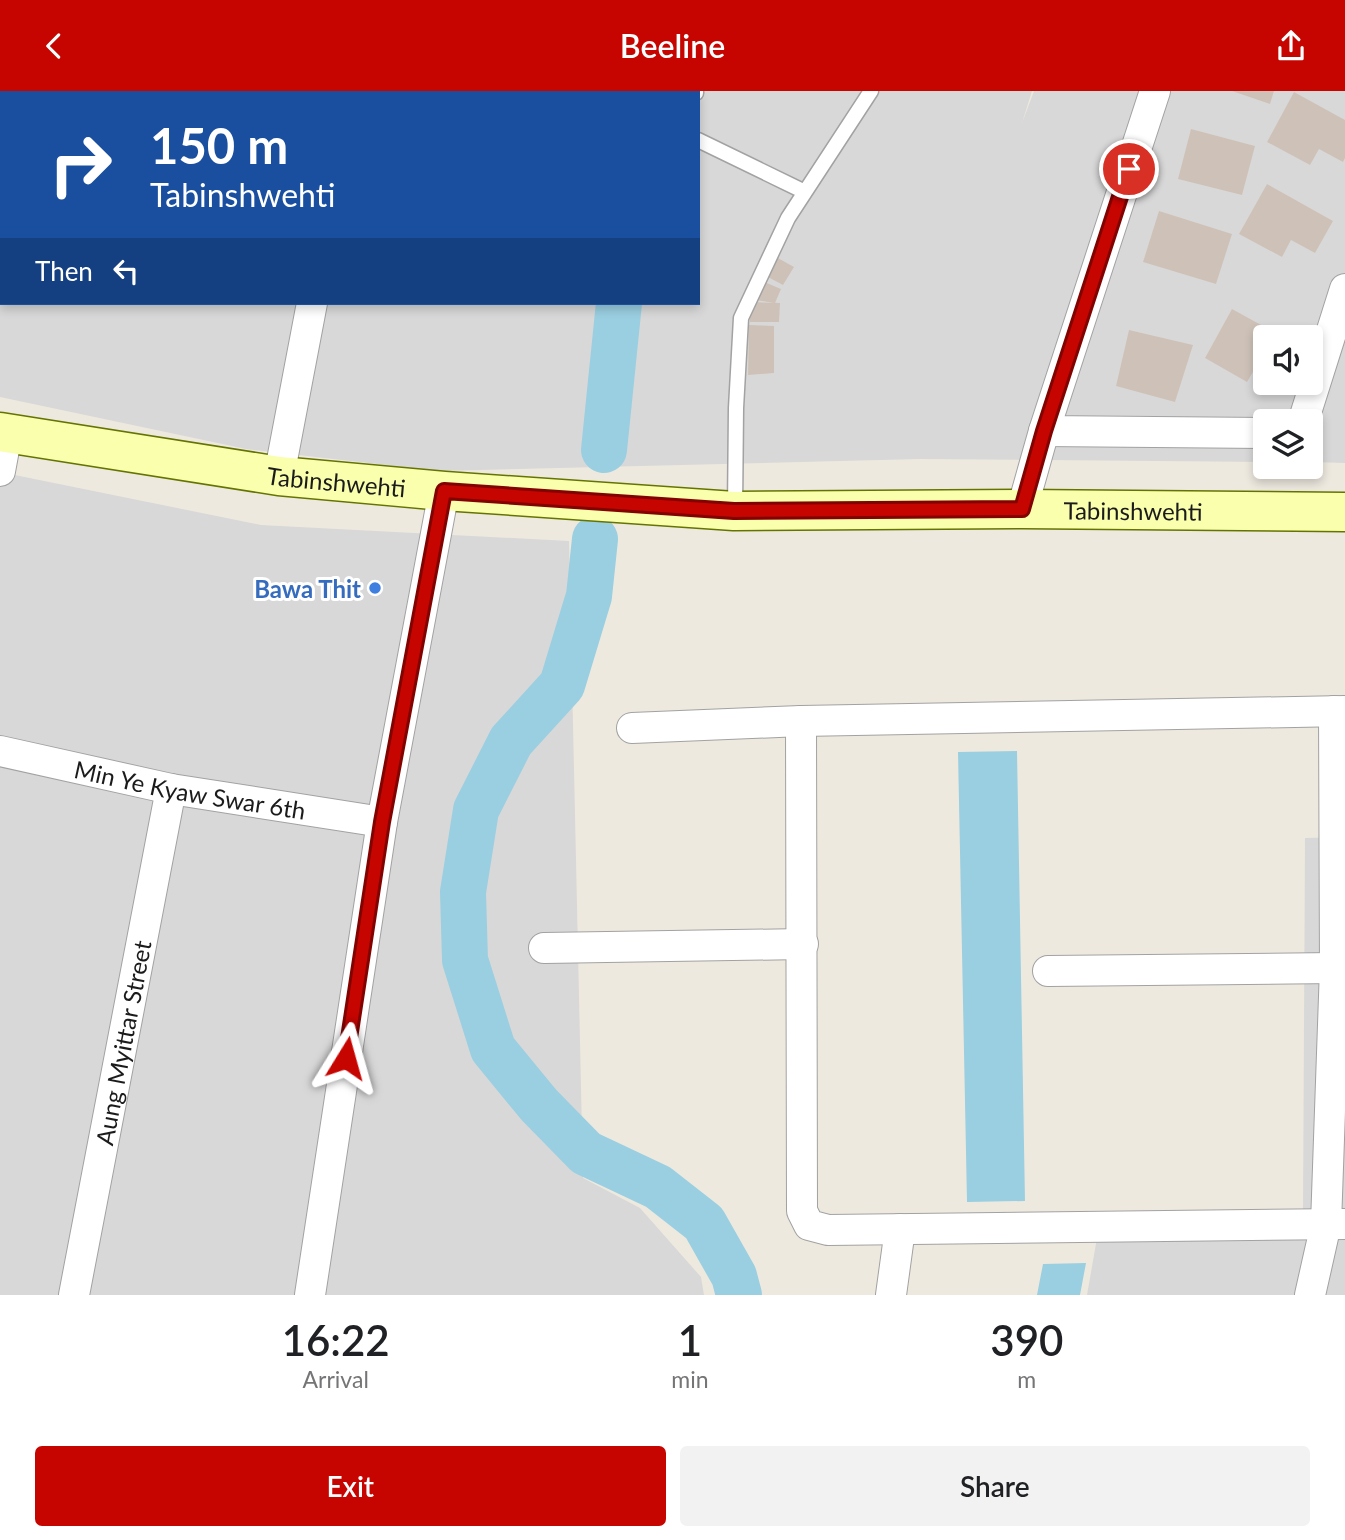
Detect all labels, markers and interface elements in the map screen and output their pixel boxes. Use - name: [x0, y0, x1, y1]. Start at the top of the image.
- text: Beeline: [620, 26, 725, 65]
- icon: back: [35, 27, 73, 65]
- icon: share: [1272, 27, 1310, 65]
- text: 150 m: [150, 116, 288, 174]
- icon: right: [35, 119, 126, 210]
- pin: [1099, 139, 1159, 199]
- icon: arrive: [1110, 150, 1148, 188]
- text: Tabinshwehti: [150, 175, 335, 214]
- icon: left: [107, 252, 145, 290]
- text: Then: [35, 255, 93, 287]
- map controls: [1253, 325, 1323, 479]
- button: sound: [1253, 325, 1323, 395]
- button: layers: [1253, 409, 1323, 479]
- street label: Tabinshwehti: [265, 460, 407, 502]
- street label: Tabinshwehti: [1063, 495, 1203, 525]
- place label: Bawa Thit: [254, 574, 361, 603]
- marker: Bawa Thit: [367, 580, 383, 596]
- street label: Min Ye Kyaw Swar 6th: [72, 753, 308, 824]
- street label: Aung Myittar Street: [89, 938, 156, 1147]
- position arrow: [309, 1021, 383, 1095]
- text: 16:22: [282, 1315, 390, 1365]
- text: 1: [678, 1315, 702, 1365]
- text: 390: [990, 1315, 1063, 1365]
- text: Arrival: [303, 1365, 369, 1393]
- text: min: [671, 1365, 709, 1393]
- text: m: [1017, 1365, 1036, 1393]
- button: Exit: [35, 1446, 666, 1526]
- button: Share: [680, 1446, 1310, 1526]

